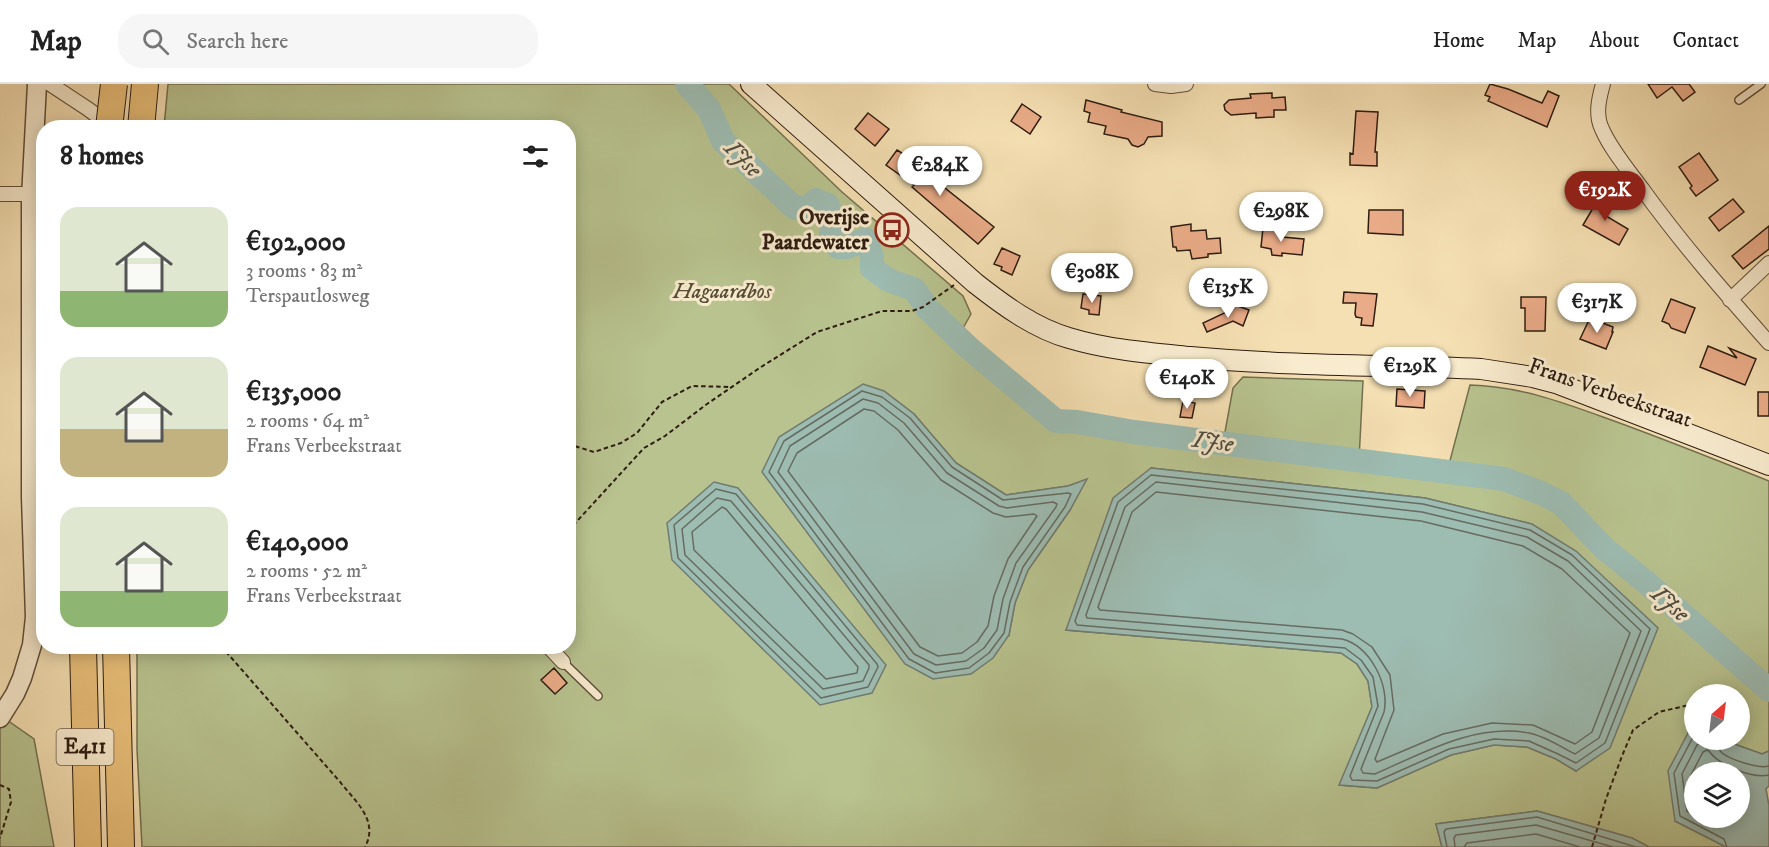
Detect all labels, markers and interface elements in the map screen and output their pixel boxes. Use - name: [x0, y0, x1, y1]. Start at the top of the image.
- search box: [118, 14, 538, 68]
- text: Map: [30, 24, 82, 59]
- icon: search: [139, 25, 172, 58]
- text: Search here: [187, 28, 288, 55]
- text: Home: [1433, 28, 1485, 54]
- text: Map: [1518, 28, 1556, 54]
- text: About: [1589, 28, 1640, 54]
- text: Contact: [1673, 28, 1739, 54]
- water label: IJse: [717, 133, 769, 185]
- text: 8 homes: [60, 140, 144, 173]
- icon: filters: [519, 140, 552, 173]
- pin: €284K: [898, 146, 982, 197]
- text: €284K: [911, 153, 969, 178]
- pin: €192K: [1563, 171, 1647, 222]
- text: €192K: [1579, 178, 1631, 203]
- pin: €298K: [1239, 192, 1323, 243]
- text: €298K: [1253, 199, 1309, 224]
- place label: Overijse Paardewater: [762, 204, 870, 256]
- bus stop icon: Overijse Paardewater: [874, 212, 910, 248]
- text: €192,000: [246, 226, 346, 259]
- icon: home: [108, 231, 180, 303]
- pin: €308K: [1050, 253, 1134, 304]
- text: 3 rooms · 83 m²: [246, 259, 362, 284]
- text: €308K: [1065, 260, 1119, 285]
- pin: €135K: [1186, 268, 1270, 319]
- text: €135K: [1203, 275, 1253, 300]
- park label: Hagaardbos: [672, 278, 773, 305]
- pin: €317K: [1555, 283, 1639, 334]
- text: Terspautlosweg: [246, 284, 369, 309]
- text: €317K: [1571, 290, 1623, 315]
- pin: €129K: [1368, 347, 1452, 398]
- street label: Frans Verbeekstraat: [1525, 352, 1695, 434]
- text: €129K: [1384, 354, 1436, 379]
- pin: €140K: [1145, 359, 1229, 410]
- text: €140K: [1159, 366, 1215, 391]
- text: €135,000: [246, 376, 342, 409]
- icon: home: [108, 381, 180, 453]
- text: 2 rooms · 64 m²: [246, 409, 369, 434]
- water label: IJse: [1189, 424, 1236, 459]
- text: Frans Verbeekstraat: [246, 434, 402, 459]
- text: €140,000: [246, 526, 349, 559]
- icon: home: [108, 531, 180, 603]
- text: 2 rooms · 52 m²: [246, 559, 367, 584]
- water label: IJse: [1643, 578, 1696, 629]
- text: Frans Verbeekstraat: [246, 584, 402, 609]
- north arrow: [1684, 684, 1750, 750]
- map controls: [1684, 684, 1750, 828]
- road number: E411: [56, 729, 113, 765]
- button: layers: [1684, 762, 1750, 828]

